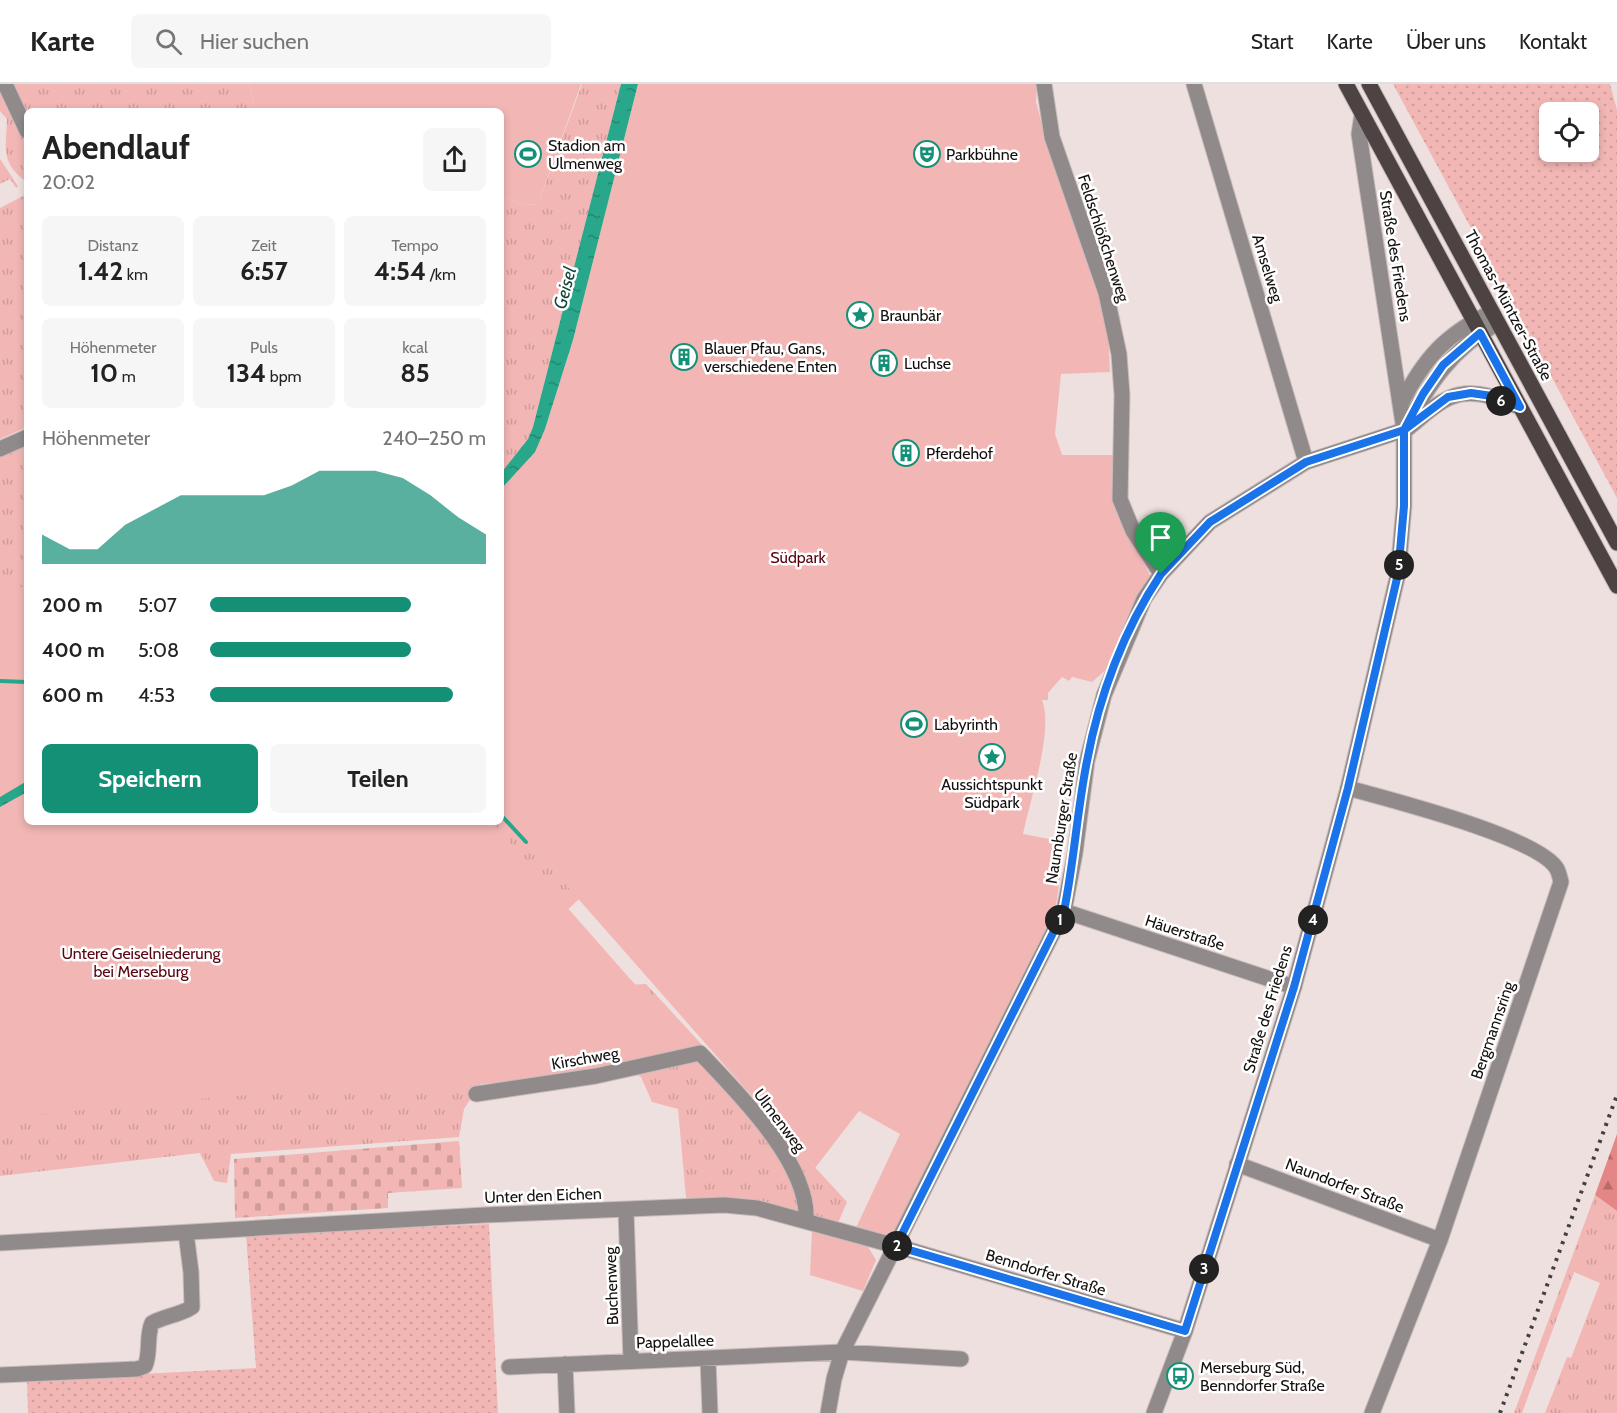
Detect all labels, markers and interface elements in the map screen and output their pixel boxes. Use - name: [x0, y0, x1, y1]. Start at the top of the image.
- search box: [131, 14, 551, 68]
- text: Karte: [30, 24, 95, 58]
- icon: search: [152, 25, 185, 58]
- text: Hier suchen: [200, 28, 309, 55]
- text: Start: [1251, 29, 1294, 54]
- text: Karte: [1327, 29, 1373, 54]
- text: Über uns: [1406, 29, 1486, 54]
- text: Kontakt: [1519, 29, 1587, 54]
- map controls: [1539, 102, 1599, 162]
- button: locate: [1539, 102, 1599, 162]
- text: Abendlauf: [42, 127, 190, 167]
- button: share: [423, 128, 486, 191]
- place label: Stadion am Ulmenweg: [548, 136, 626, 173]
- sports icon: Stadion am Ulmenweg: [513, 139, 543, 169]
- theatre icon: Parkbühne: [912, 139, 942, 169]
- place label: Parkbühne: [946, 145, 1018, 164]
- text: 20:02: [42, 170, 95, 194]
- street label: Feldschlößchenweg: [1074, 172, 1133, 305]
- street label: Straße des Friedens: [1376, 189, 1415, 323]
- street label: Thomas-Müntzer-Straße: [1461, 227, 1556, 384]
- street label: Amselweg: [1248, 232, 1287, 305]
- text: Distanz: [87, 236, 139, 255]
- text: Zeit: [251, 236, 277, 255]
- text: Tempo: [391, 236, 439, 255]
- text: 1.42: [78, 255, 123, 287]
- text: 6:57: [240, 255, 288, 287]
- text: 4:54: [374, 255, 426, 287]
- water label: Geisel: [549, 264, 581, 311]
- text: km: [123, 265, 148, 284]
- text: /km: [426, 265, 456, 284]
- place icon: Braunbär: [845, 300, 875, 330]
- place label: Braunbär: [880, 306, 942, 325]
- text: Höhenmeter: [70, 338, 156, 357]
- text: Puls: [250, 338, 278, 357]
- text: kcal: [402, 338, 428, 357]
- place label: Blauer Pfau, Gans, verschiedene Enten: [704, 339, 837, 376]
- building icon: Blauer Pfau, Gans, verschiedene Enten: [669, 342, 699, 372]
- building icon: Luchse: [869, 348, 899, 378]
- place label: Luchse: [904, 354, 951, 373]
- text: 10: [90, 357, 118, 389]
- text: 134: [226, 357, 266, 389]
- text: 85: [400, 357, 430, 389]
- text: m: [118, 367, 136, 386]
- text: bpm: [266, 367, 302, 386]
- pin: 6: [1486, 386, 1516, 416]
- text: 6: [1497, 391, 1506, 410]
- text: Höhenmeter: [42, 426, 150, 450]
- text: 240–250 m: [382, 426, 486, 450]
- building icon: Pferdehof: [891, 438, 921, 468]
- place label: Pferdehof: [926, 444, 994, 463]
- pin: [1135, 512, 1186, 574]
- icon: arrive: [1144, 521, 1177, 554]
- park label: Südpark: [770, 548, 826, 567]
- pin: 5: [1384, 550, 1414, 580]
- text: 5: [1395, 555, 1403, 574]
- text: 200 m: [42, 593, 103, 617]
- text: 5:07: [138, 593, 177, 617]
- text: 400 m: [42, 638, 105, 662]
- text: 5:08: [138, 638, 179, 662]
- text: 600 m: [42, 683, 103, 707]
- text: 4:53: [138, 683, 175, 707]
- sports icon: Labyrinth: [899, 709, 929, 739]
- place label: Labyrinth: [934, 715, 998, 734]
- place icon: Aussichtspunkt Südpark: [977, 742, 1007, 772]
- button: Speichern: [42, 744, 258, 813]
- button: Teilen: [270, 744, 486, 813]
- street label: Naumburger Straße: [1042, 751, 1081, 885]
- place label: Aussichtspunkt Südpark: [941, 775, 1043, 812]
- pin: 1: [1045, 905, 1075, 935]
- pin: 4: [1298, 905, 1328, 935]
- text: 1: [1057, 910, 1063, 929]
- text: 4: [1308, 910, 1318, 929]
- street label: Häuerstraße: [1143, 911, 1227, 954]
- street label: Straße des Friedens: [1239, 943, 1296, 1075]
- park label: Untere Geiselniederung bei Merseburg: [61, 944, 222, 981]
- street label: Bergmannsring: [1467, 978, 1518, 1082]
- street label: Kirschweg: [550, 1043, 621, 1074]
- street label: Ulmenweg: [750, 1085, 810, 1156]
- street label: Naundorfer Straße: [1283, 1154, 1407, 1217]
- street label: Unter den Eichen: [484, 1184, 602, 1207]
- pin: 2: [882, 1231, 912, 1261]
- text: 2: [893, 1236, 901, 1255]
- street label: Buchenweg: [601, 1245, 622, 1326]
- street label: Benndorfer Straße: [983, 1245, 1108, 1300]
- pin: 3: [1189, 1254, 1219, 1284]
- text: 3: [1200, 1259, 1208, 1278]
- street label: Pappelallee: [636, 1331, 714, 1352]
- place label: Merseburg Süd, Benndorfer Straße: [1200, 1358, 1325, 1395]
- bus stop icon: Merseburg Süd, Benndorfer Straße: [1165, 1361, 1195, 1391]

